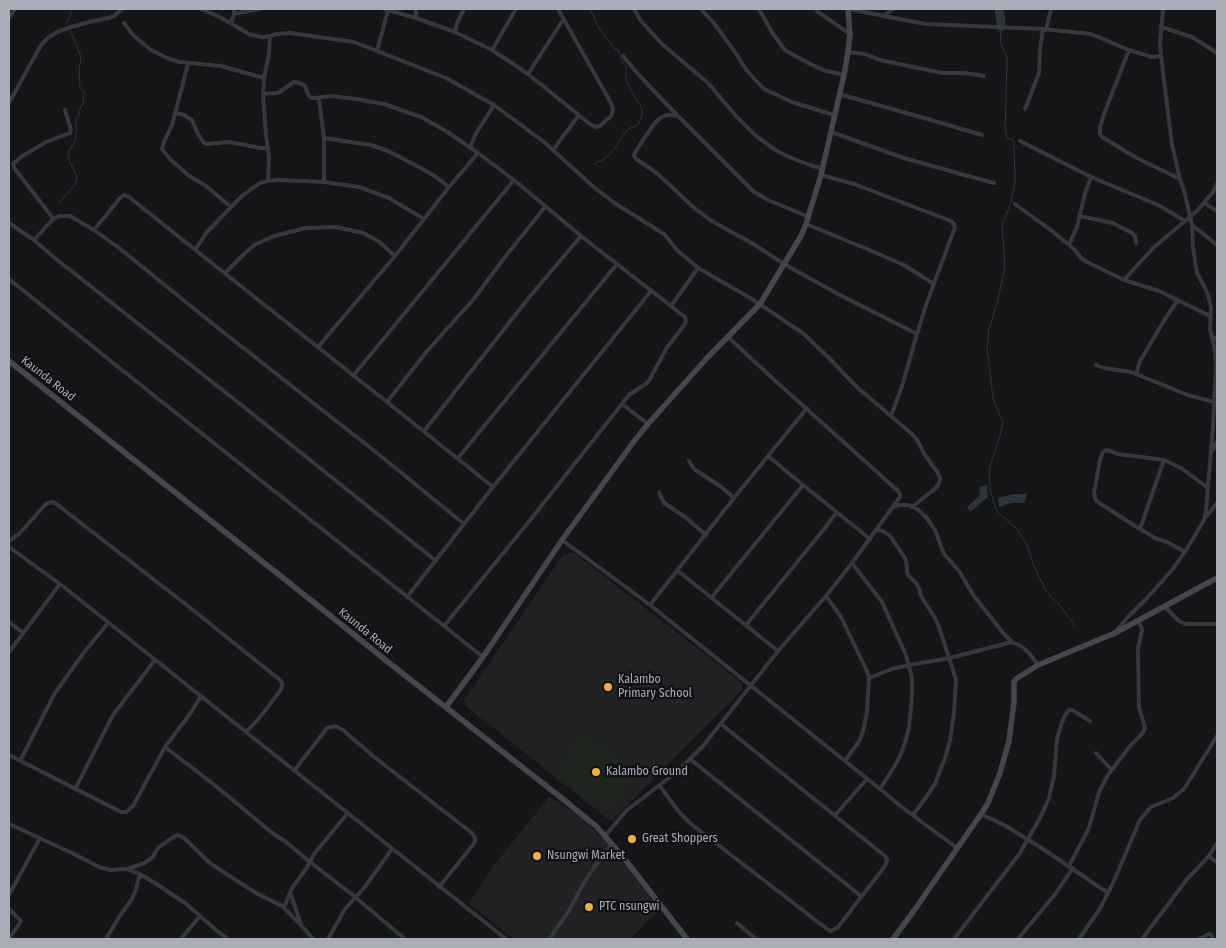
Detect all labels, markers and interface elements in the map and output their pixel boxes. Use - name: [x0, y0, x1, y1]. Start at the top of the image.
- street label: Kaunda Road: [18, 353, 78, 405]
- street label: Kaunda Road: [335, 605, 395, 657]
- place label: Kalambo Primary School: [618, 673, 692, 701]
- marker: Kalambo Primary School: [602, 681, 614, 693]
- place label: Kalambo Ground: [606, 765, 688, 779]
- marker: Kalambo Ground: [590, 766, 602, 778]
- place label: Great Shoppers: [642, 832, 718, 846]
- marker: Great Shoppers: [626, 833, 638, 845]
- place label: Nsungwi Market: [547, 849, 625, 863]
- marker: Nsungwi Market: [531, 850, 543, 862]
- place label: PTC nsungwi: [599, 900, 660, 914]
- marker: PTC nsungwi: [583, 901, 595, 913]

